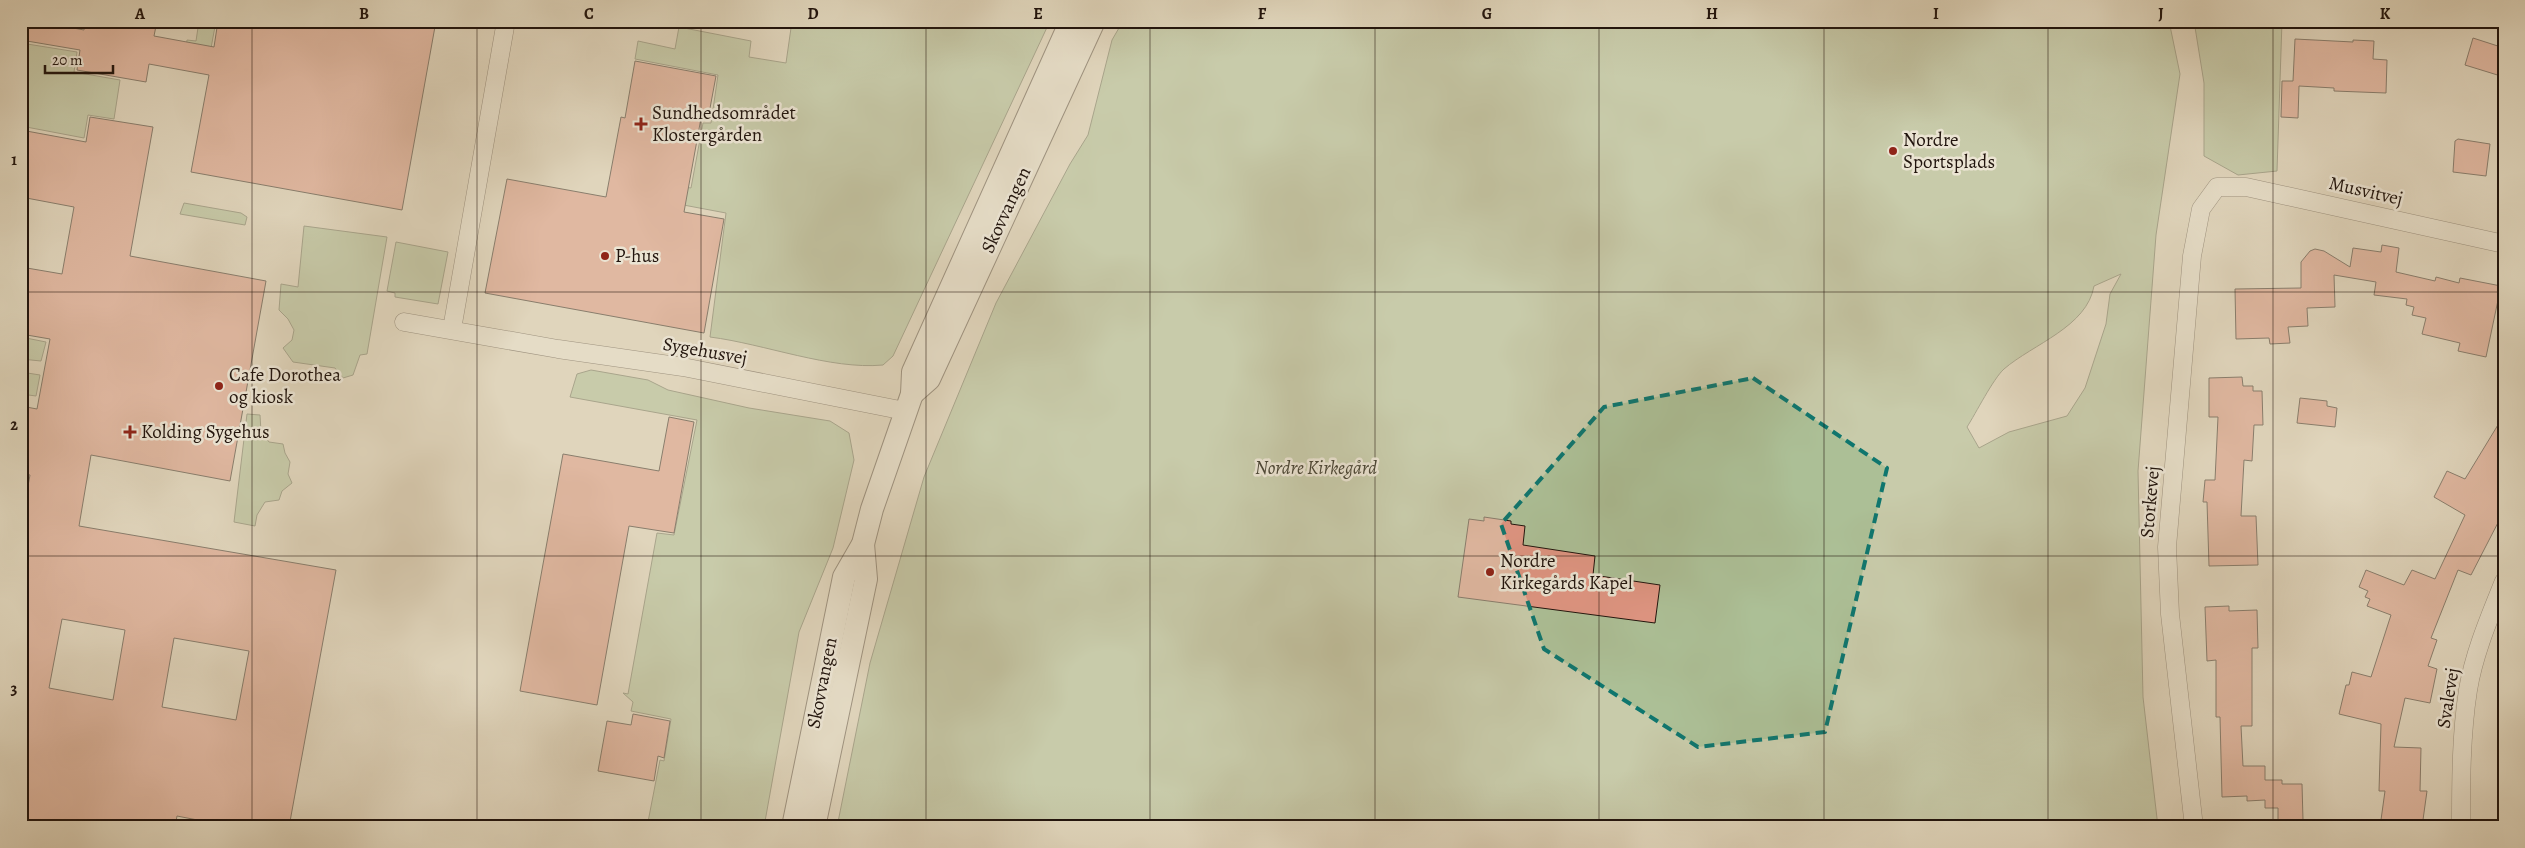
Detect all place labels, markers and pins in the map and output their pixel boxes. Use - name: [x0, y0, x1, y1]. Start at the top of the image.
- place label: Sundhedsområdet Klostergården: [652, 100, 796, 148]
- marker: Sundhedsområdet Klostergården: [634, 117, 648, 131]
- place label: Nordre Sportsplads: [1903, 127, 1995, 175]
- marker: Nordre Sportsplads: [1887, 145, 1899, 157]
- place label: P-hus: [615, 243, 659, 269]
- marker: P-hus: [599, 250, 611, 262]
- place label: Cafe Dorothea og kiosk: [229, 362, 341, 410]
- marker: Cafe Dorothea og kiosk: [213, 380, 225, 392]
- place label: Kolding Sygehus: [141, 419, 270, 445]
- marker: Kolding Sygehus: [123, 425, 137, 439]
- place label: Nordre Kirkegårds Kapel: [1500, 548, 1633, 596]
- marker: Nordre Kirkegårds Kapel: [1484, 566, 1496, 578]

